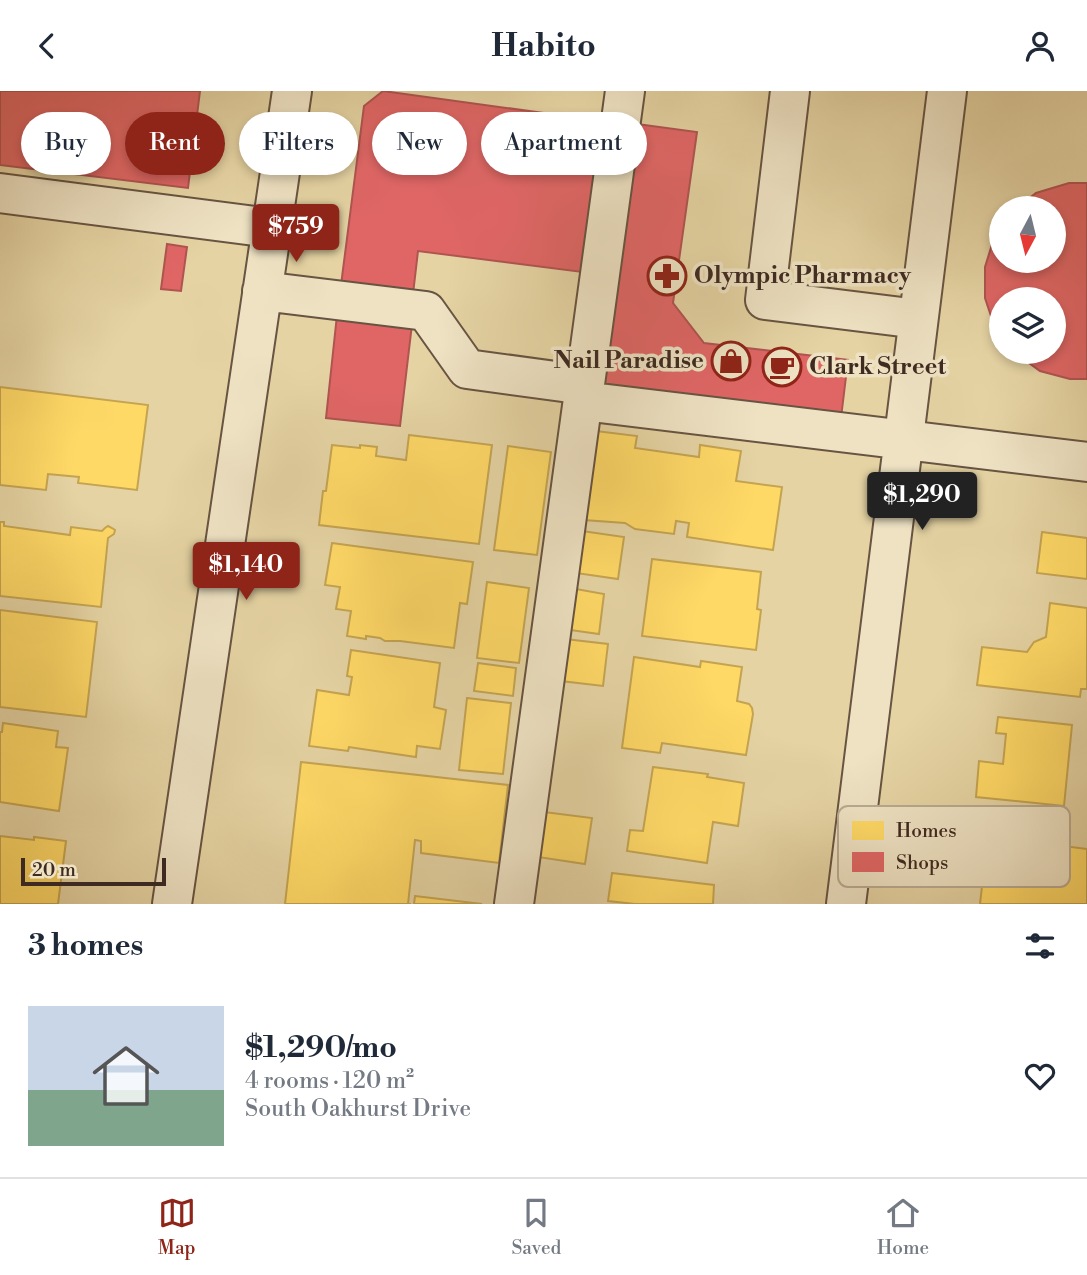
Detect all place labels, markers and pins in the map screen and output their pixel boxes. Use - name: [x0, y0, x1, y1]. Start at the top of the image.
- pin: $759: [255, 205, 337, 264]
- pharmacy icon: Olympic Pharmacy: [646, 255, 688, 297]
- place label: Olympic Pharmacy: [694, 261, 912, 291]
- shop icon: Nail Paradise: [710, 340, 752, 382]
- place label: Nail Paradise: [553, 346, 704, 376]
- cafe icon: Clark Street: [761, 346, 803, 388]
- place label: Clark Street: [809, 352, 946, 382]
- pin: $1,290: [865, 473, 979, 532]
- pin: $1,140: [189, 543, 303, 602]

